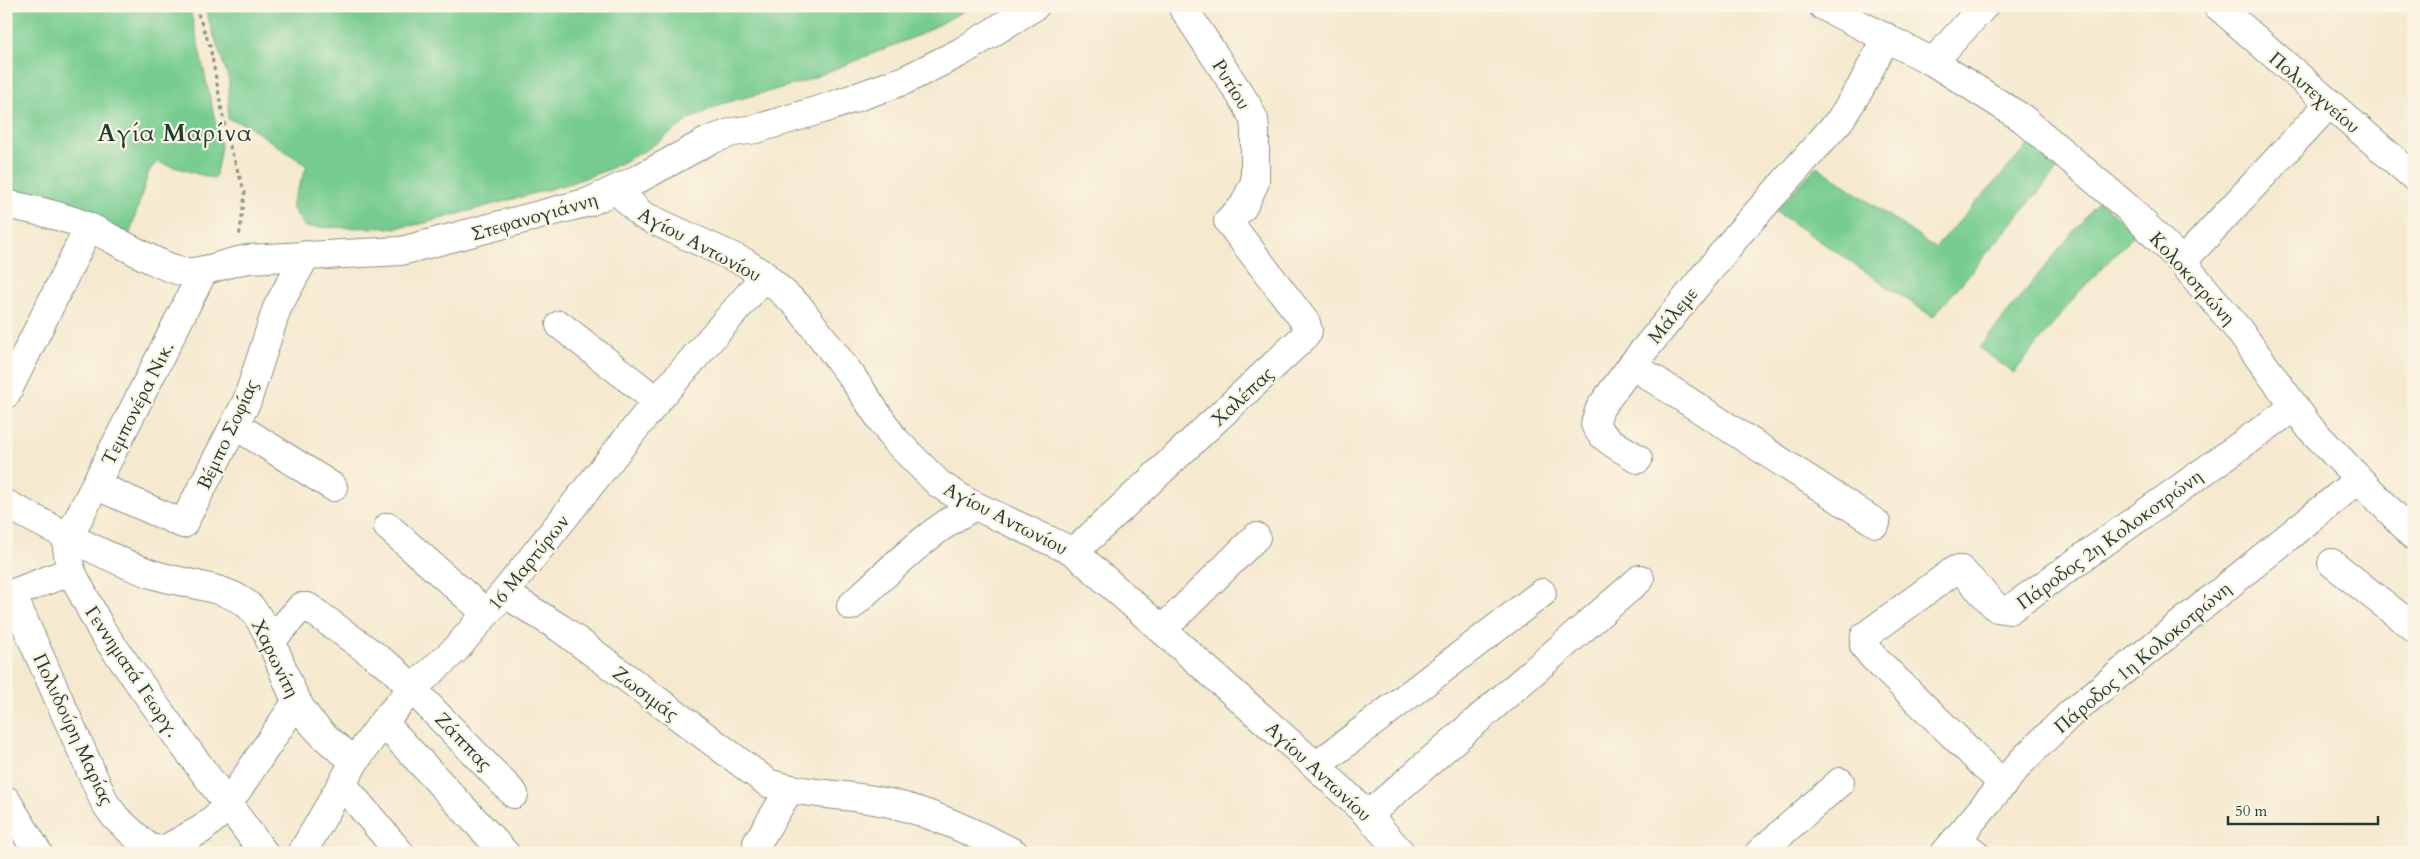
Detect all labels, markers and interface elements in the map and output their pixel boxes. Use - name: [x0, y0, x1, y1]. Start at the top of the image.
- street label: Πολυτεχνείου: [2263, 46, 2366, 140]
- street label: Ρυτίου: [1206, 54, 1257, 115]
- district label: Αγία Μαρίνα: [98, 117, 252, 150]
- street label: Στεφανογιάννη: [468, 187, 600, 247]
- street label: Αγίου Αντωνίου: [633, 201, 766, 288]
- street label: Κολοκοτρώνη: [2143, 226, 2241, 331]
- street label: Μάλεμε: [1642, 282, 1704, 349]
- street label: Τεμπονέρα Νικ.: [95, 337, 180, 470]
- street label: Χαλέπας: [1206, 361, 1280, 432]
- street label: Βέμπο Σοφίας: [191, 375, 265, 494]
- street label: Πάροδος 2η Κολοκοτρώνη: [2012, 464, 2208, 616]
- street label: Αγίου Αντωνίου: [939, 476, 1072, 561]
- street label: 16 Μαρτύρων: [482, 509, 575, 616]
- street label: Πάροδος 1η Κολοκοτρώνη: [2049, 576, 2237, 740]
- street label: Γεννηματά Γεωργ.: [79, 601, 186, 742]
- street label: Χαρωνίτη: [245, 615, 305, 702]
- street label: Πολυδούρη Μαρίας: [26, 649, 120, 810]
- street label: Ζωσιμάς: [607, 660, 684, 727]
- street label: Ζάππας: [429, 707, 498, 777]
- street label: Αγίου Αντωνίου: [1260, 716, 1377, 828]
- scale bar: [2228, 794, 2378, 826]
- text: 50 m: [2235, 801, 2267, 821]

